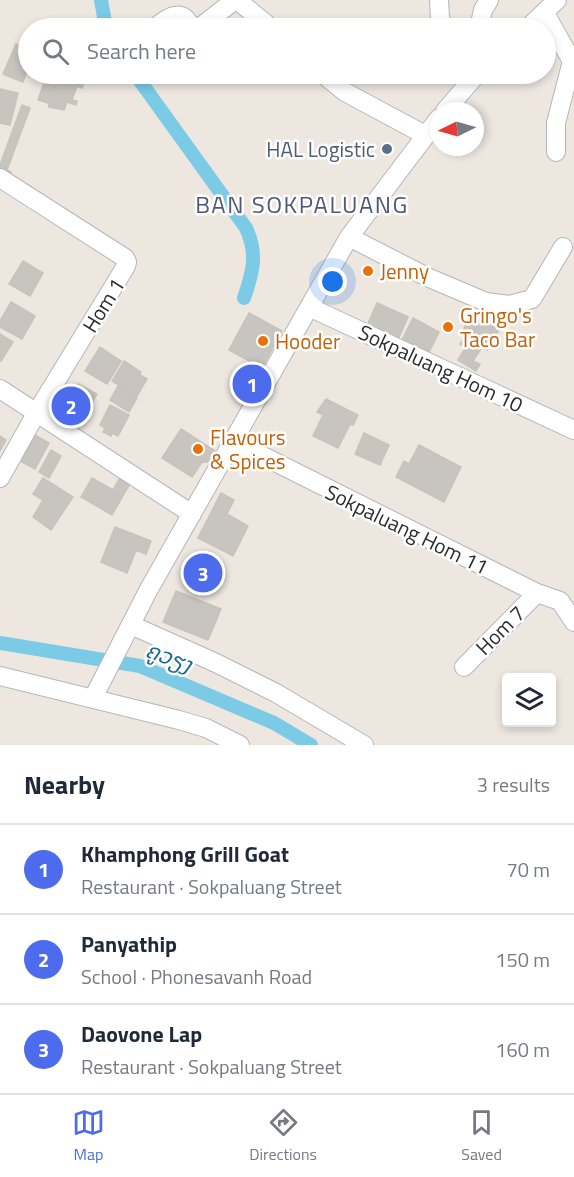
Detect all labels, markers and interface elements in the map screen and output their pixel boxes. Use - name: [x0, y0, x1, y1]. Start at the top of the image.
- search box: [18, 18, 556, 84]
- text: Search here: [87, 34, 196, 68]
- icon: search: [39, 35, 72, 68]
- north arrow: [430, 102, 484, 156]
- place label: HAL Logistic: [266, 133, 375, 165]
- marker: HAL Logistic: [380, 142, 394, 156]
- district label: BAN SOKPALUANG: [195, 186, 409, 222]
- place label: Jenny: [380, 255, 429, 287]
- marker: Jenny: [361, 264, 375, 278]
- your location: [318, 267, 347, 296]
- street label: Hom 1: [74, 271, 132, 339]
- place label: Gringo's Taco Bar: [460, 299, 535, 355]
- street label: Sokpaluang Hom 10: [353, 316, 529, 420]
- marker: Gringo's Taco Bar: [441, 320, 455, 334]
- place label: Hooder: [275, 325, 340, 357]
- marker: Hooder: [256, 334, 270, 348]
- pin: 1: [232, 362, 272, 406]
- pin: 2: [52, 384, 90, 428]
- place label: Flavours & Spices: [210, 421, 286, 477]
- marker: Flavours & Spices: [191, 442, 205, 456]
- street label: Sokpaluang Hom 11: [320, 476, 494, 582]
- pin: 3: [184, 550, 222, 596]
- street label: Hom 7: [468, 598, 532, 662]
- water label: ຄູວຽງ: [141, 633, 198, 682]
- map controls: [502, 673, 556, 727]
- button: layers: [502, 673, 556, 727]
- text: Nearby: [24, 765, 105, 804]
- text: 3 results: [477, 769, 550, 800]
- text: Khamphong Grill Goat: [81, 837, 289, 871]
- text: 1: [38, 854, 49, 885]
- text: 70 m: [506, 854, 550, 885]
- text: Restaurant · Sokpaluang Street: [81, 871, 342, 902]
- text: Panyathip: [81, 927, 177, 961]
- text: 2: [38, 944, 49, 975]
- text: 150 m: [495, 944, 550, 975]
- text: School · Phonesavanh Road: [81, 961, 312, 992]
- text: Daovone Lap: [81, 1017, 202, 1051]
- text: 3: [38, 1034, 49, 1065]
- text: 160 m: [495, 1034, 550, 1065]
- text: Restaurant · Sokpaluang Street: [81, 1051, 342, 1082]
- tab: Map: [72, 1106, 105, 1166]
- tab: Directions: [249, 1106, 317, 1166]
- tab: Saved: [461, 1106, 502, 1166]

